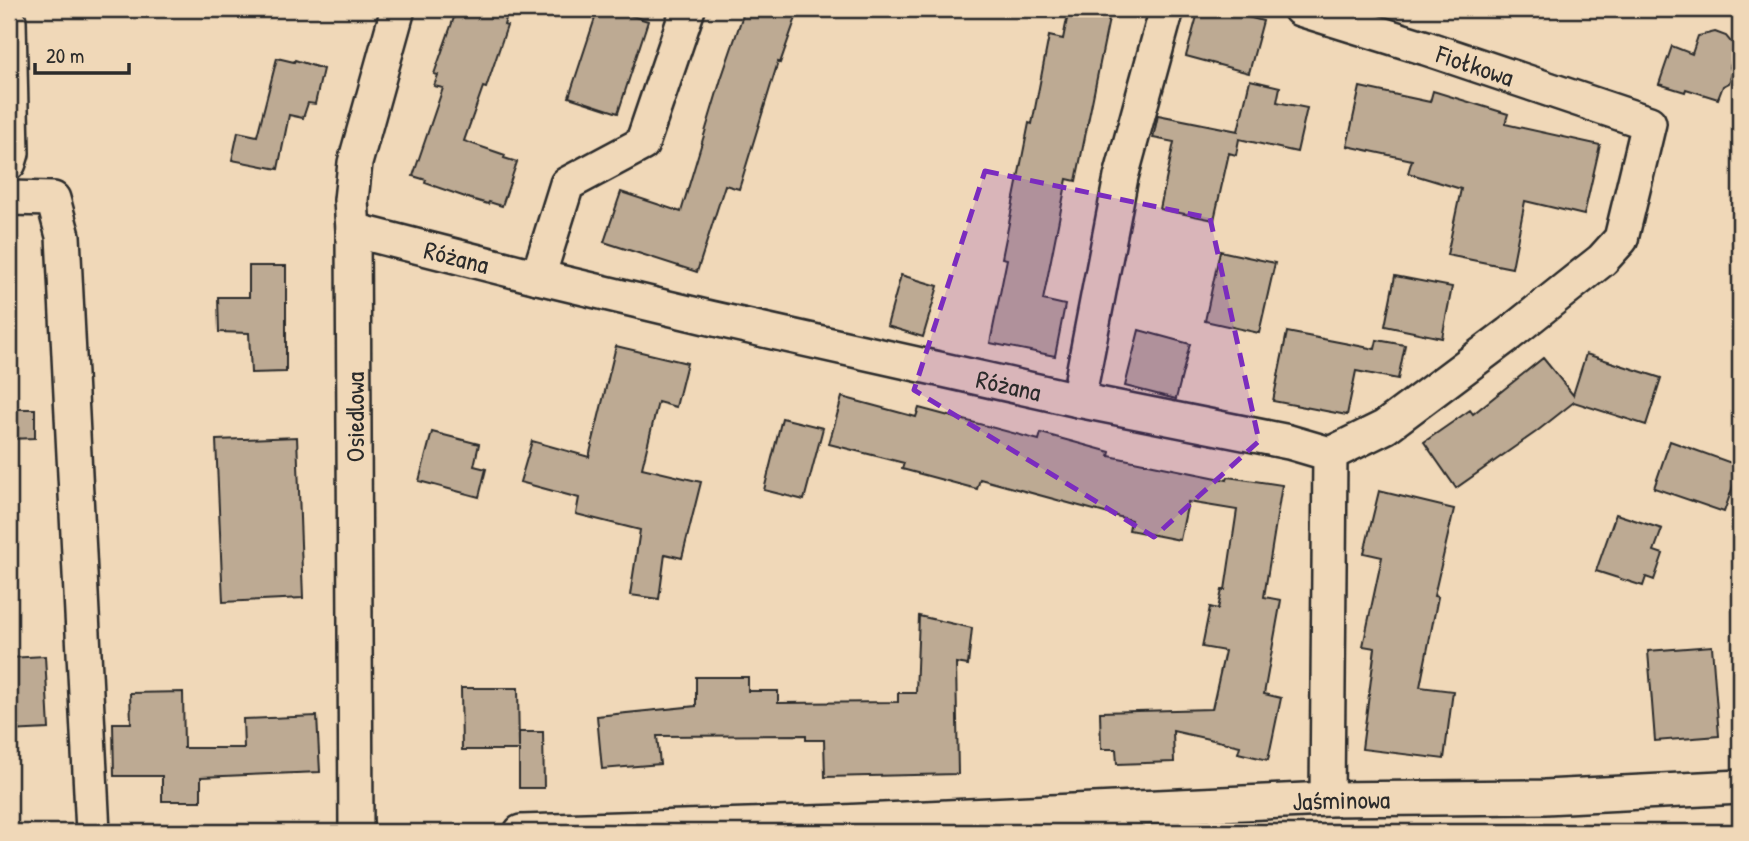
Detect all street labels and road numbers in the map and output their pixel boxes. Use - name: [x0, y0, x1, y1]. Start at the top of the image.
- street label: Fiołkowa: [1431, 35, 1519, 94]
- street label: Różana: [421, 231, 493, 281]
- street label: Różana: [973, 360, 1045, 409]
- street label: Osiedlowa: [337, 372, 372, 462]
- street label: Jaśminowa: [1292, 781, 1390, 818]

